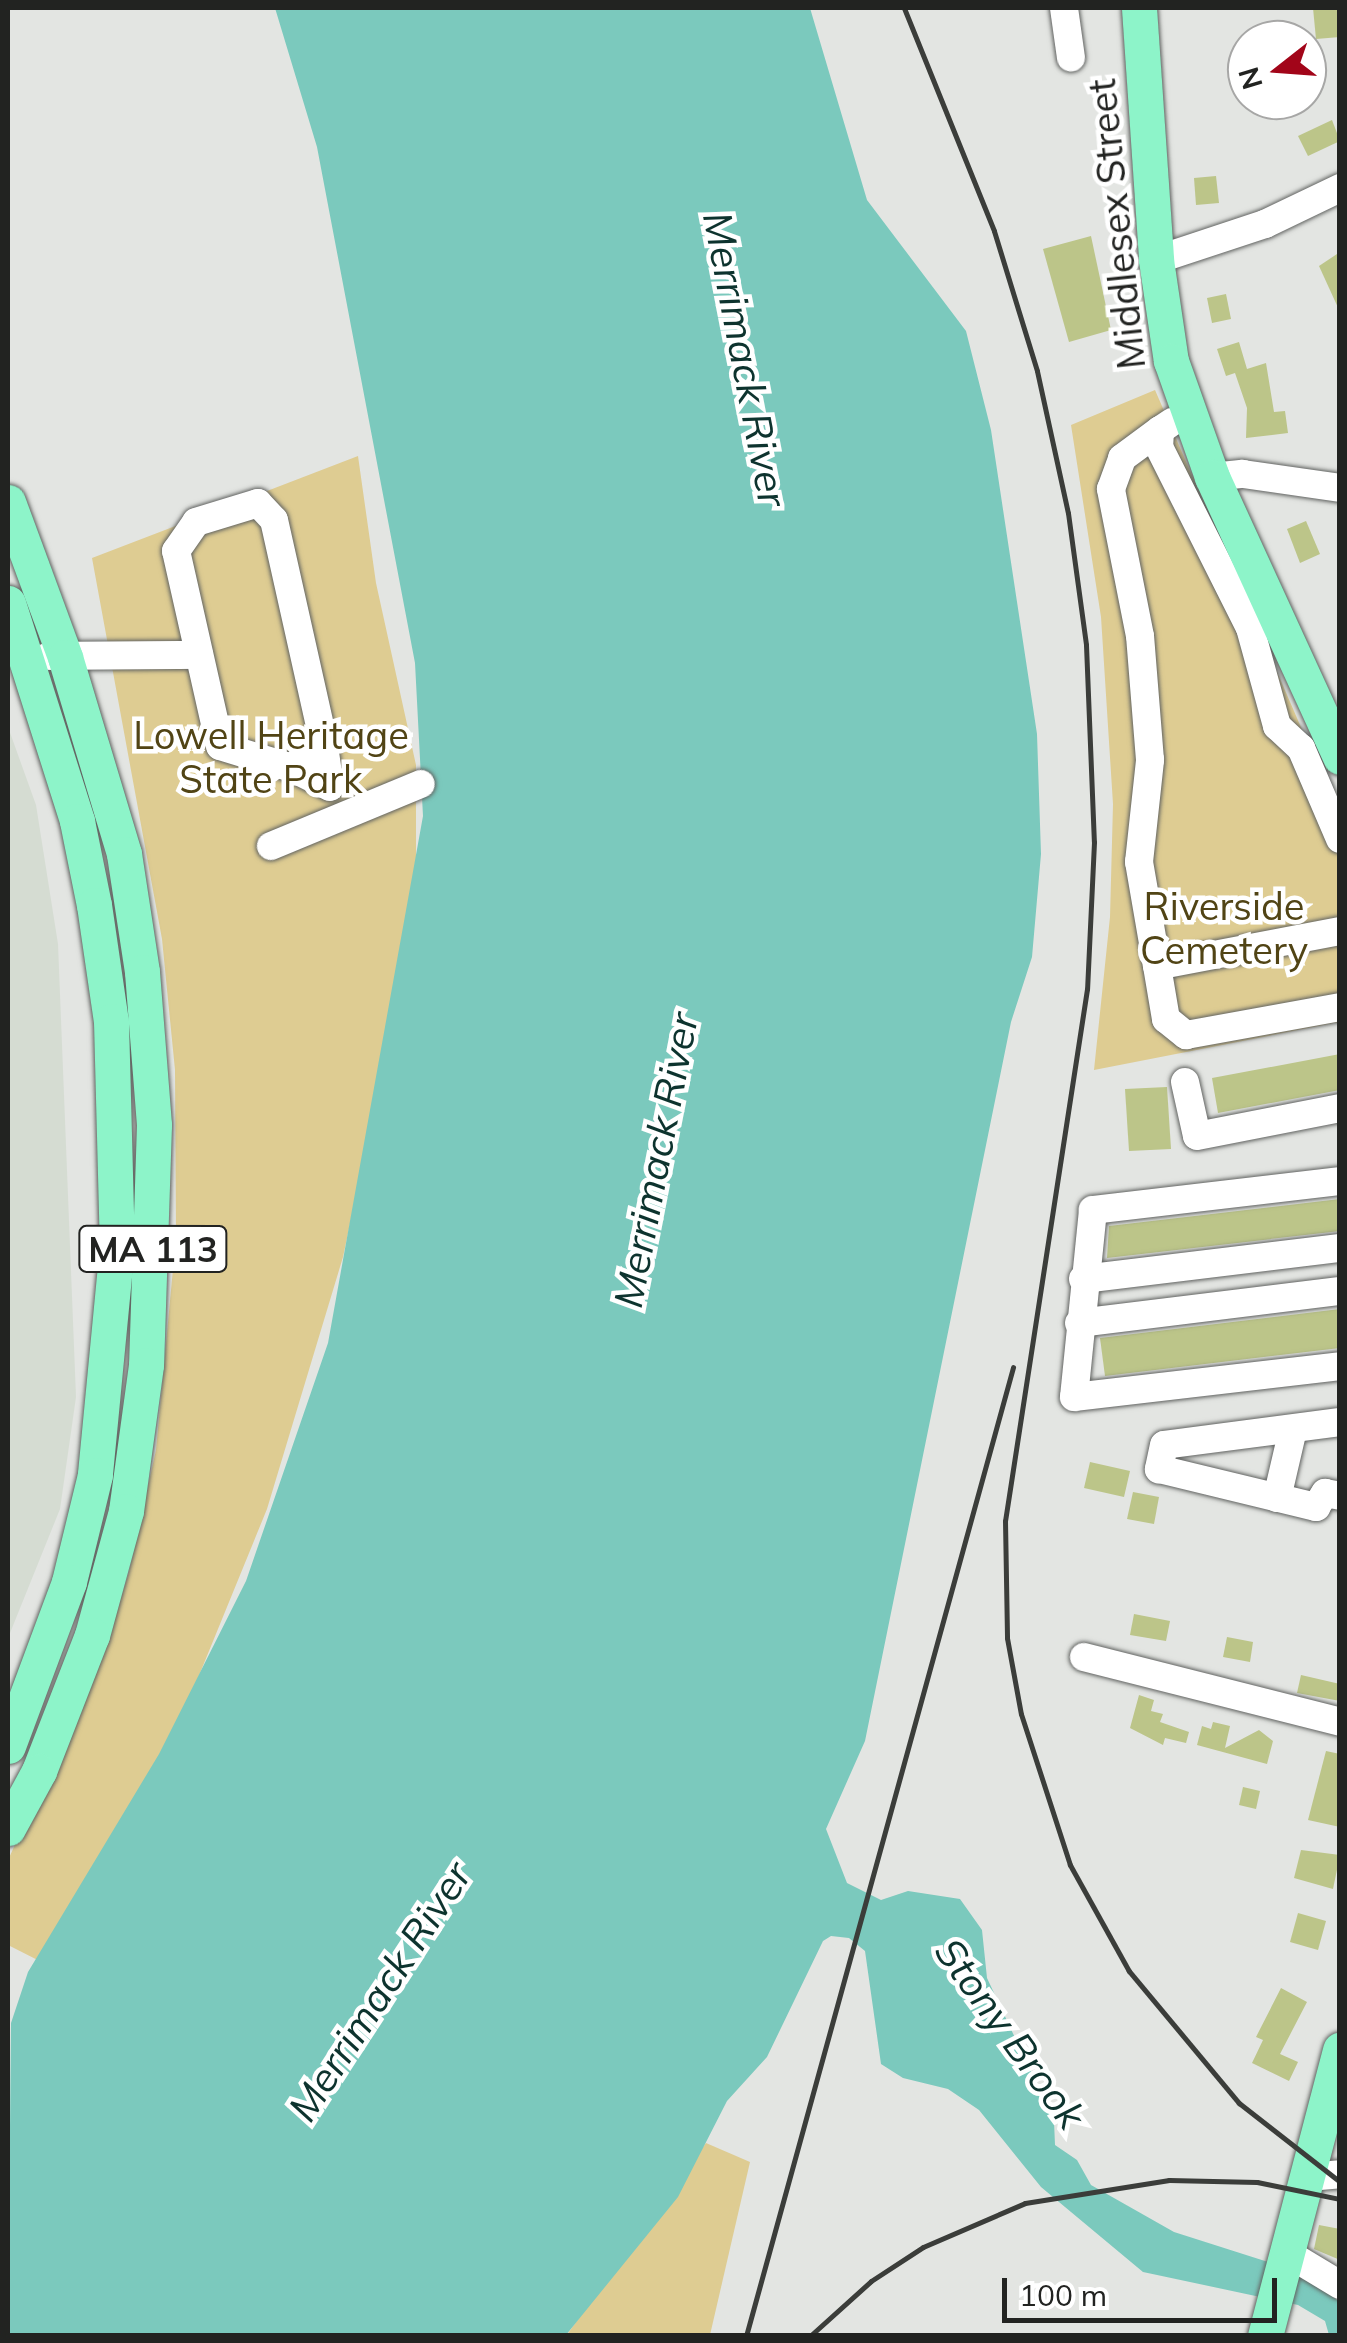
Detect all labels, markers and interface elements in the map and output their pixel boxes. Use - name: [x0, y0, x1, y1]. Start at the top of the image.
- north arrow: [1227, 20, 1327, 120]
- text: N: [1230, 63, 1270, 94]
- street label: Middlesex Street: [1079, 77, 1155, 371]
- water label: Merrimack River: [694, 208, 798, 510]
- park label: Lowell Heritage State Park: [133, 713, 409, 802]
- park label: Riverside Cemetery: [1140, 884, 1308, 974]
- water label: Merrimack River: [603, 1009, 707, 1311]
- road number: MA 113: [78, 1219, 228, 1279]
- water label: Merrimack River: [277, 1853, 481, 2129]
- water label: Stony Brook: [926, 1928, 1096, 2138]
- scale bar: [1007, 2258, 1282, 2320]
- text: 100 m: [1019, 2276, 1107, 2314]

